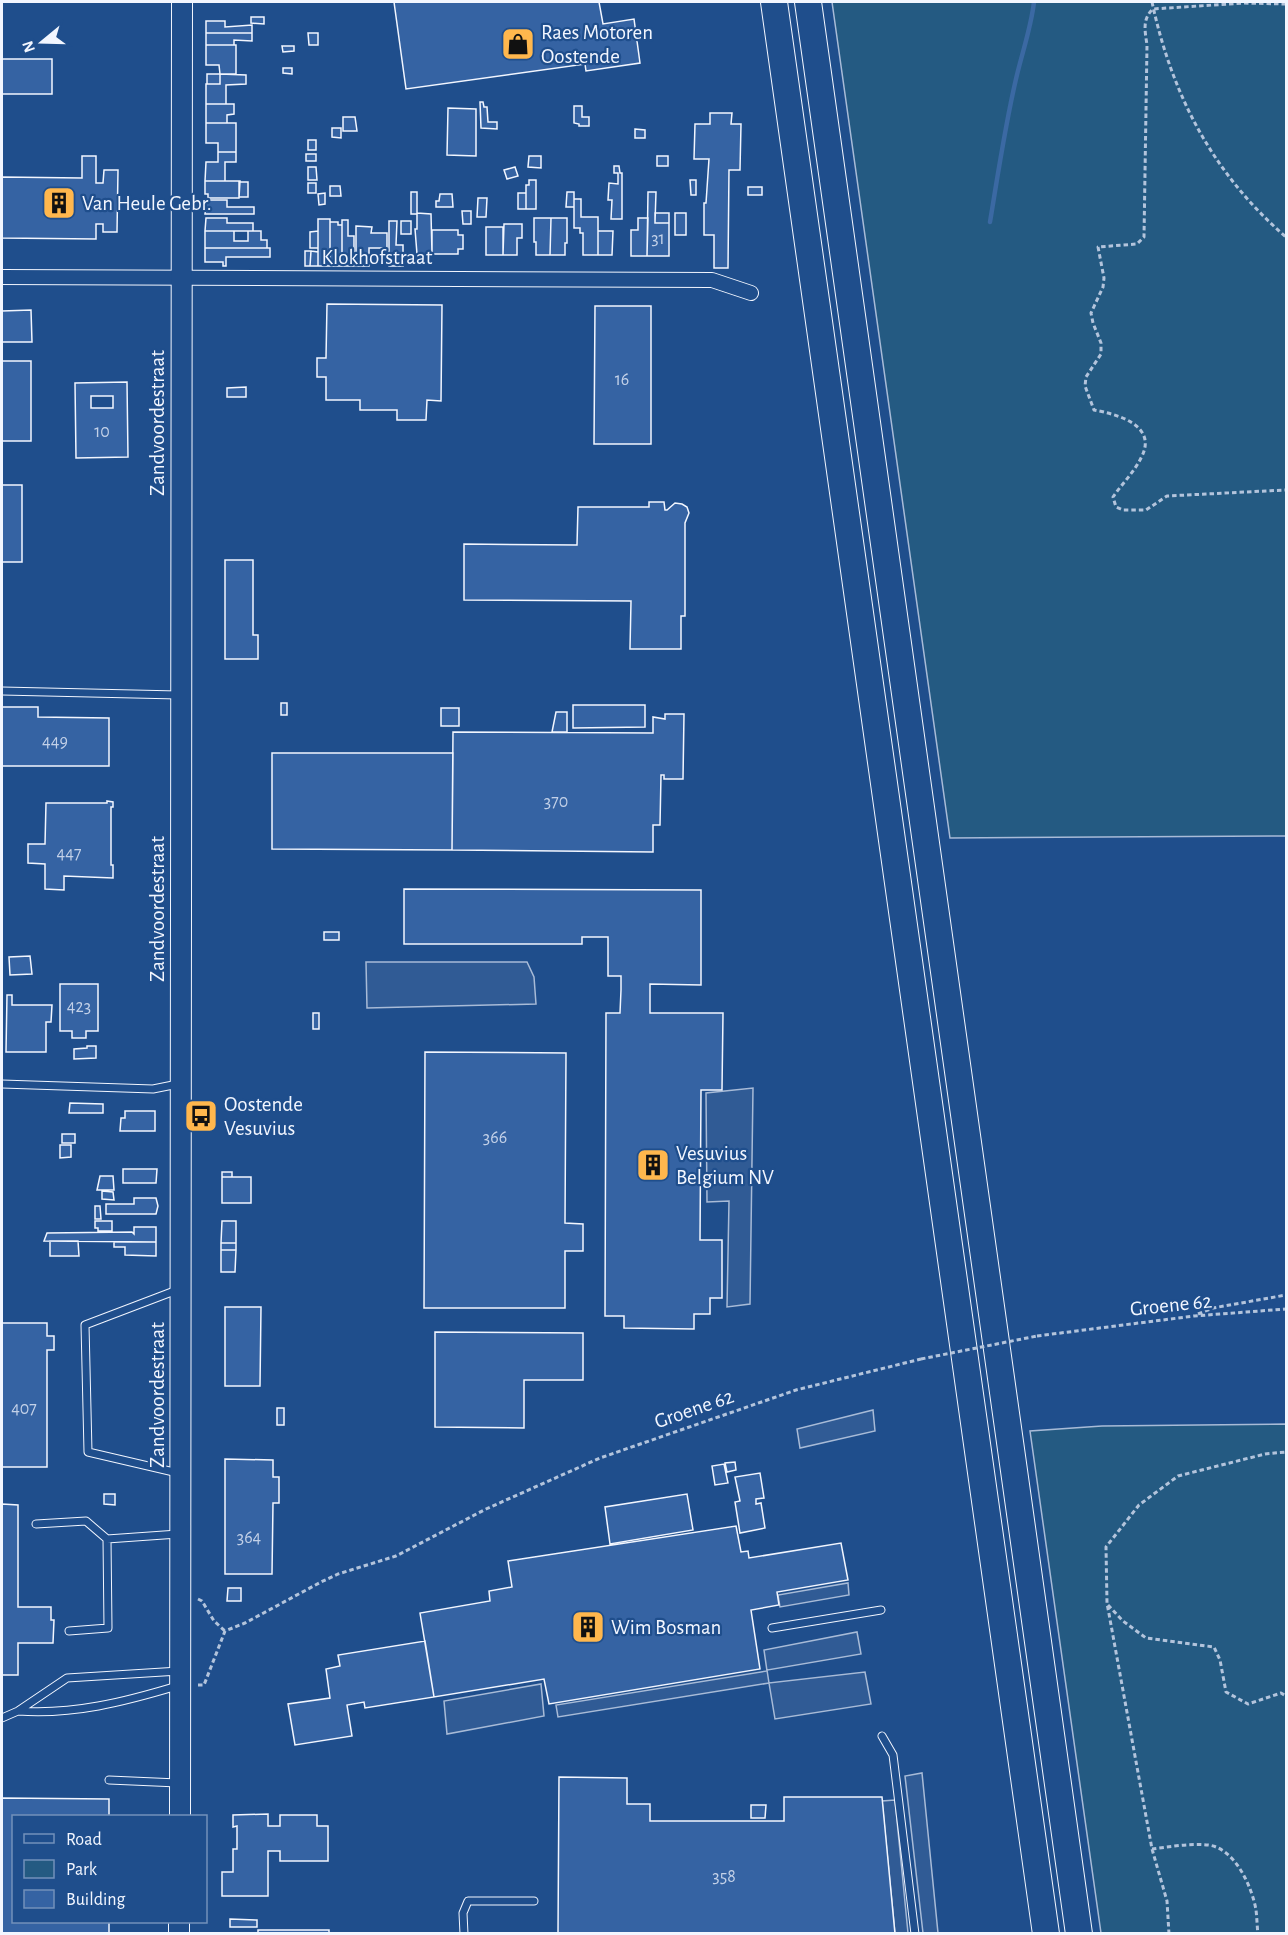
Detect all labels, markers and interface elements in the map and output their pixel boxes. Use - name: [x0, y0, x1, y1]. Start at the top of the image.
- north arrow: [12, 12, 72, 72]
- place label: Raes Motoren Oostende: [541, 22, 653, 67]
- shop icon: Raes Motoren Oostende: [500, 26, 536, 62]
- text: N: [19, 39, 38, 54]
- building icon: Van Heule Gebr.: [41, 185, 77, 221]
- place label: Van Heule Gebr.: [82, 193, 211, 214]
- house number: 31: [651, 230, 665, 248]
- street label: Klokhofstraat: [322, 247, 433, 268]
- street label: Zandvoordestraat: [147, 350, 168, 496]
- house number: 16: [615, 371, 629, 389]
- house number: 10: [94, 423, 110, 441]
- house number: 449: [42, 733, 68, 751]
- house number: 370: [544, 793, 568, 811]
- street label: Zandvoordestraat: [147, 836, 168, 982]
- house number: 447: [57, 845, 81, 863]
- house number: 423: [67, 998, 91, 1016]
- place label: Oostende Vesuvius: [224, 1094, 303, 1139]
- bus stop icon: Oostende Vesuvius: [183, 1098, 219, 1134]
- house number: 366: [483, 1129, 507, 1147]
- place label: Vesuvius Belgium NV: [676, 1143, 774, 1188]
- building icon: Vesuvius Belgium NV: [635, 1147, 671, 1183]
- street label: Groene 62: [1129, 1290, 1213, 1320]
- street label: Zandvoordestraat: [147, 1322, 168, 1468]
- street label: Groene 62: [652, 1386, 736, 1432]
- house number: 407: [11, 1400, 37, 1418]
- house number: 364: [237, 1529, 262, 1547]
- building icon: Wim Bosman: [570, 1609, 606, 1645]
- place label: Wim Bosman: [611, 1617, 721, 1638]
- legend: [12, 1815, 207, 1923]
- text: Road: [66, 1831, 102, 1849]
- text: Park: [66, 1861, 98, 1879]
- house number: 358: [712, 1868, 736, 1886]
- text: Building: [66, 1891, 126, 1909]

